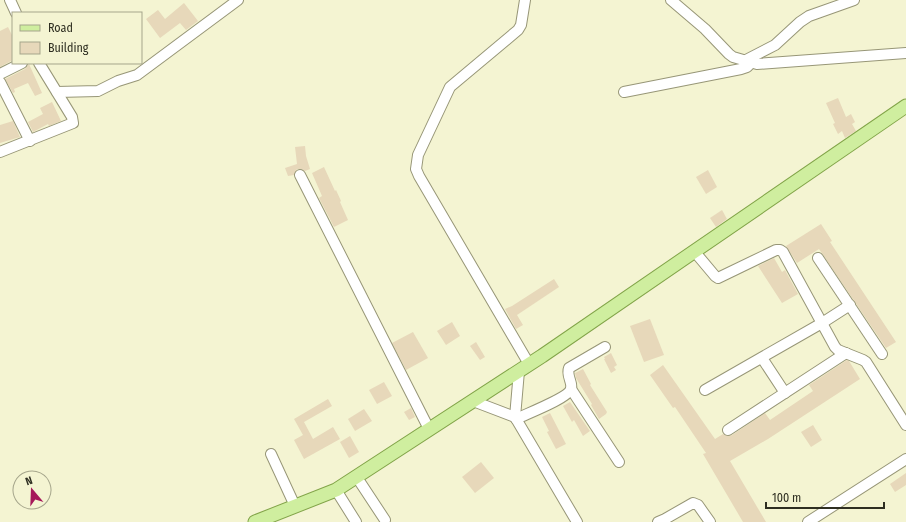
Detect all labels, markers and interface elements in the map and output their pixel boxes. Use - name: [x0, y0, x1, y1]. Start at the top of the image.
- legend: [12, 12, 142, 64]
- text: Road: [48, 21, 73, 35]
- text: Building: [48, 41, 89, 55]
- north arrow: [12, 470, 52, 510]
- text: N: [24, 474, 34, 488]
- scale bar: [766, 484, 884, 510]
- text: 100 m: [772, 491, 801, 505]

